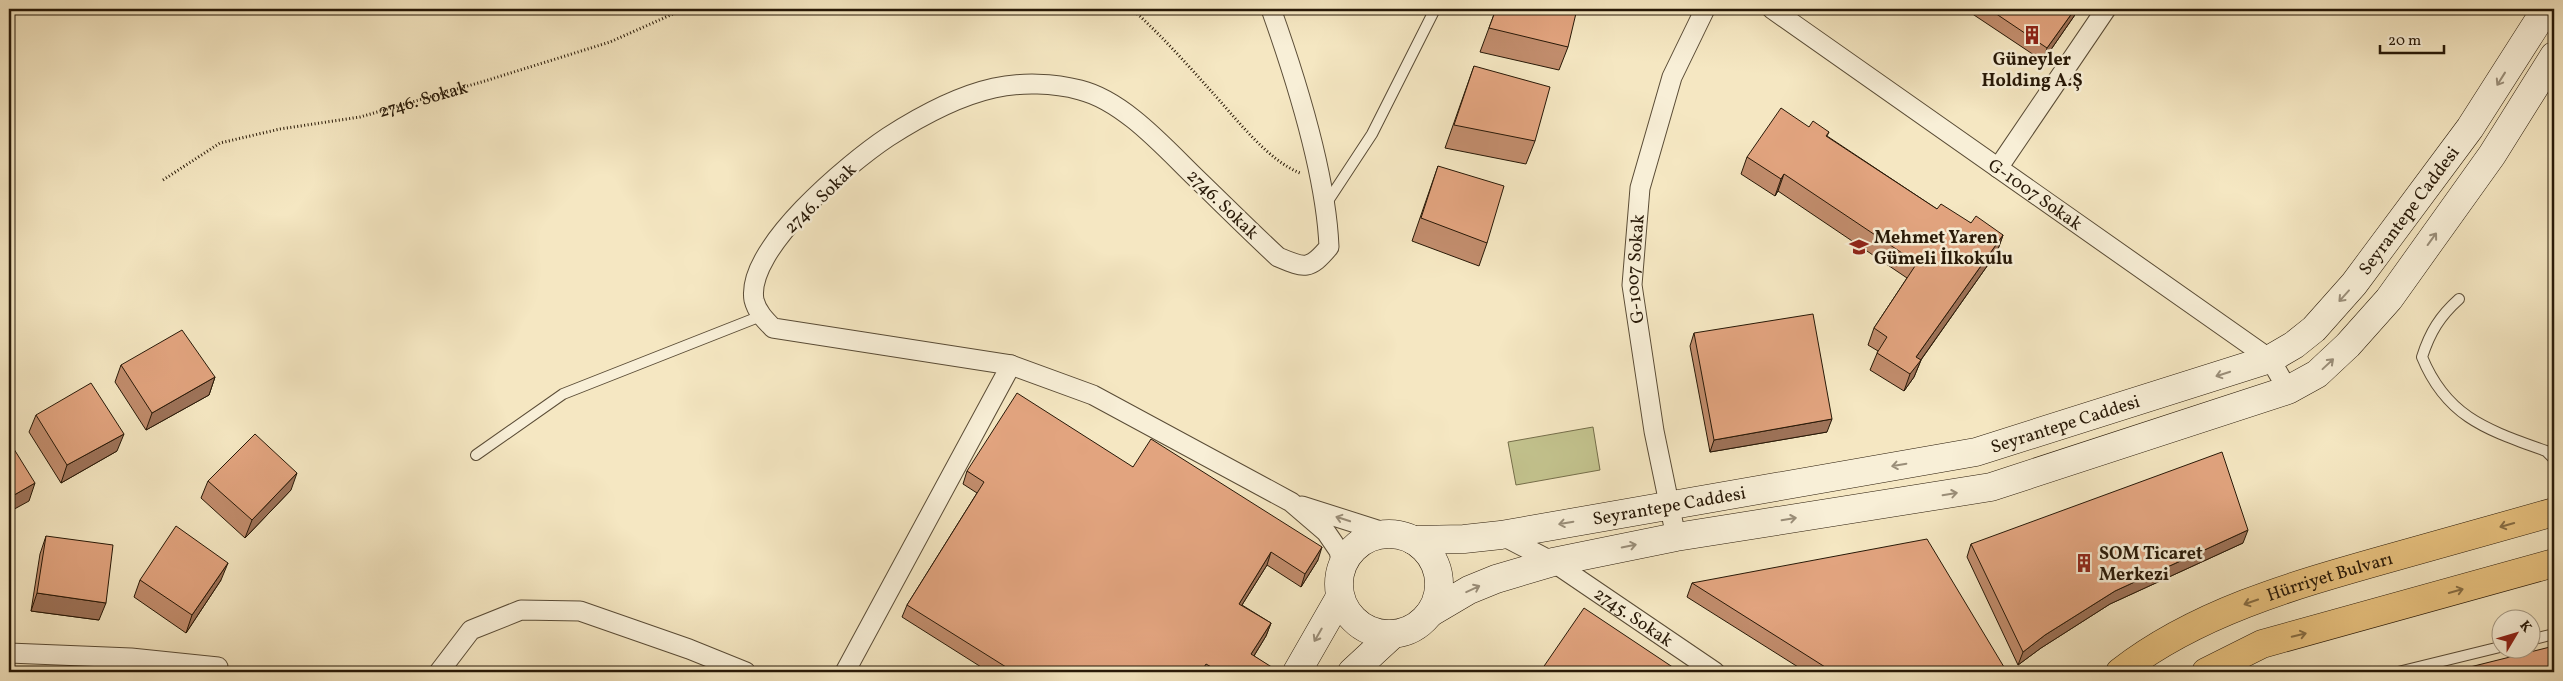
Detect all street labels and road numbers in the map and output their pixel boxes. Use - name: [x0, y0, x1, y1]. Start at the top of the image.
- street label: 2746. Sokak: [376, 76, 471, 125]
- street label: Seyrantepe Caddesi: [2354, 142, 2466, 281]
- street label: G-1007 Sokak: [1982, 154, 2087, 237]
- street label: 2746. Sokak: [779, 158, 863, 240]
- street label: 2746. Sokak: [1180, 164, 1264, 246]
- street label: G-1007 Sokak: [1621, 213, 1652, 325]
- street label: Seyrantepe Caddesi: [1988, 390, 2143, 461]
- street label: Seyrantepe Caddesi: [1591, 481, 1748, 533]
- street label: Hürriyet Bulvarı: [2264, 547, 2396, 609]
- street label: 2745. Sokak: [1588, 582, 1677, 654]

